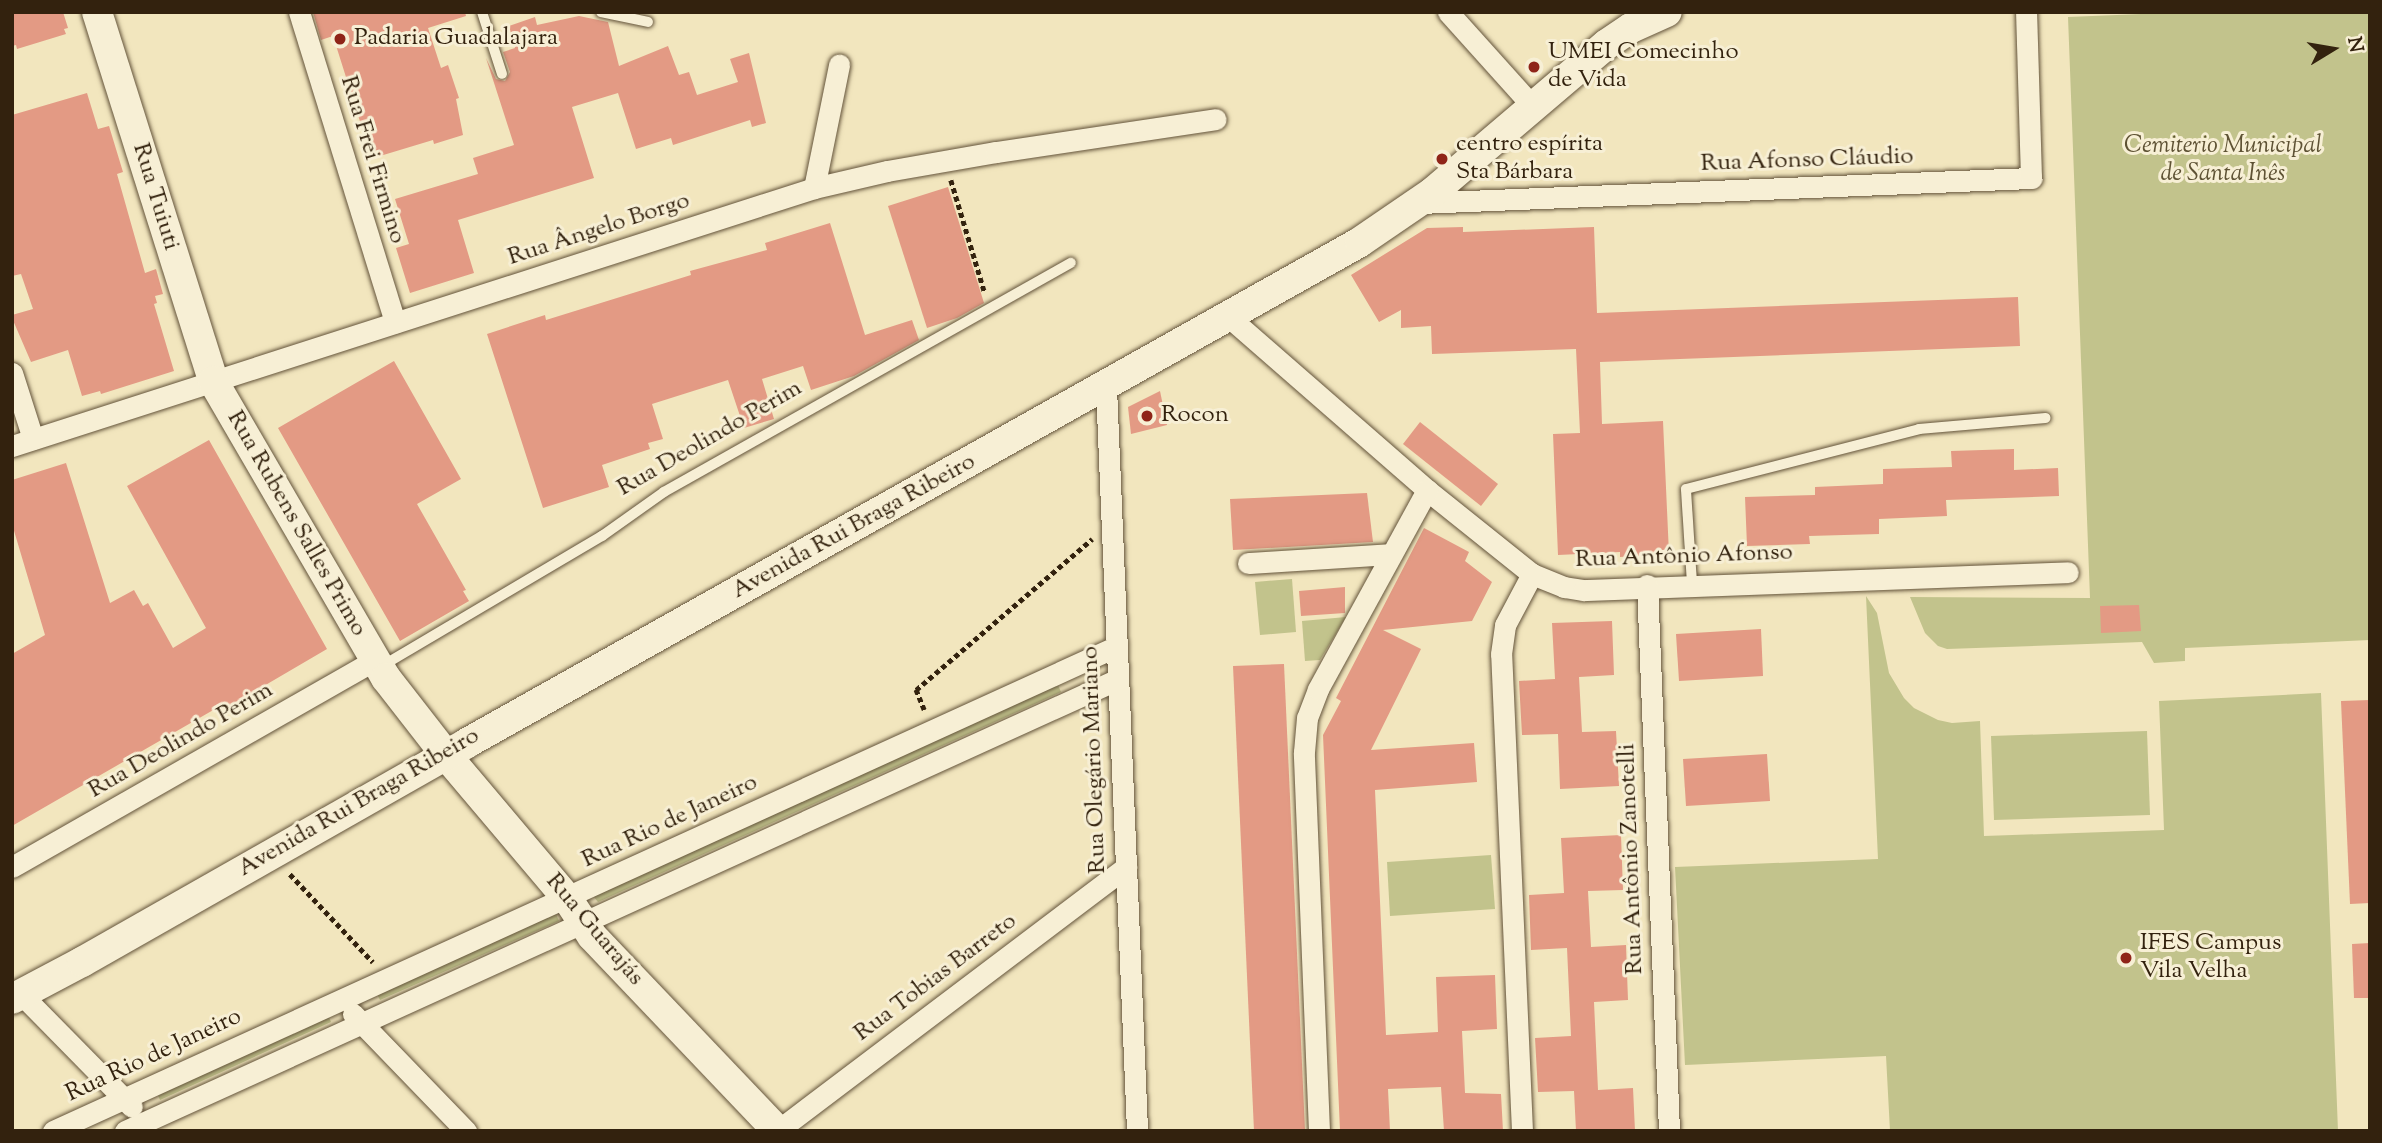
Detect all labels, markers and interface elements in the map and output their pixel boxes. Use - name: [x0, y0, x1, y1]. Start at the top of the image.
- north arrow: [2298, 14, 2368, 84]
- place label: Padaria Guadalajara: [354, 25, 558, 53]
- marker: Padaria Guadalajara: [332, 31, 348, 47]
- text: N: [2339, 35, 2369, 55]
- place label: UMEI Comecinho de Vida: [1548, 39, 1739, 95]
- marker: UMEI Comecinho de Vida: [1526, 59, 1542, 75]
- street label: Rua Frei Firmino: [333, 73, 411, 247]
- place label: centro espírita Sta Bárbara: [1456, 131, 1603, 187]
- park label: Cemiterio Municipal de Santa Inês: [2124, 133, 2322, 189]
- street label: Rua Tuiuti: [125, 140, 185, 254]
- street label: Rua Afonso Cláudio: [1700, 143, 1914, 179]
- marker: centro espírita Sta Bárbara: [1434, 151, 1450, 167]
- street label: Rua Ângelo Borgo: [505, 187, 693, 273]
- street label: Rua Deolindo Perim: [613, 375, 807, 503]
- place label: Rocon: [1161, 402, 1229, 430]
- street label: Rua Rubens Salles Primo: [220, 406, 372, 642]
- marker: Rocon: [1139, 408, 1155, 424]
- street label: Avenida Rui Braga Ribeiro: [727, 448, 981, 606]
- street label: Rua Antônio Afonso: [1575, 539, 1793, 575]
- street label: Rua Olegário Mariano: [1077, 646, 1113, 874]
- street label: Rua Deolindo Perim: [84, 677, 278, 805]
- street label: Avenida Rui Braga Ribeiro: [233, 722, 485, 884]
- street label: Rua Antônio Zanotelli: [1614, 743, 1650, 975]
- street label: Rua Rio de Janeiro: [578, 769, 762, 875]
- street label: Rua Guarajás: [539, 868, 649, 992]
- street label: Rua Tobias Barreto: [849, 908, 1023, 1048]
- place label: IFES Campus Vila Velha: [2140, 930, 2281, 986]
- marker: IFES Campus Vila Velha: [2118, 950, 2134, 966]
- street label: Rua Rio de Janeiro: [62, 1003, 246, 1109]

